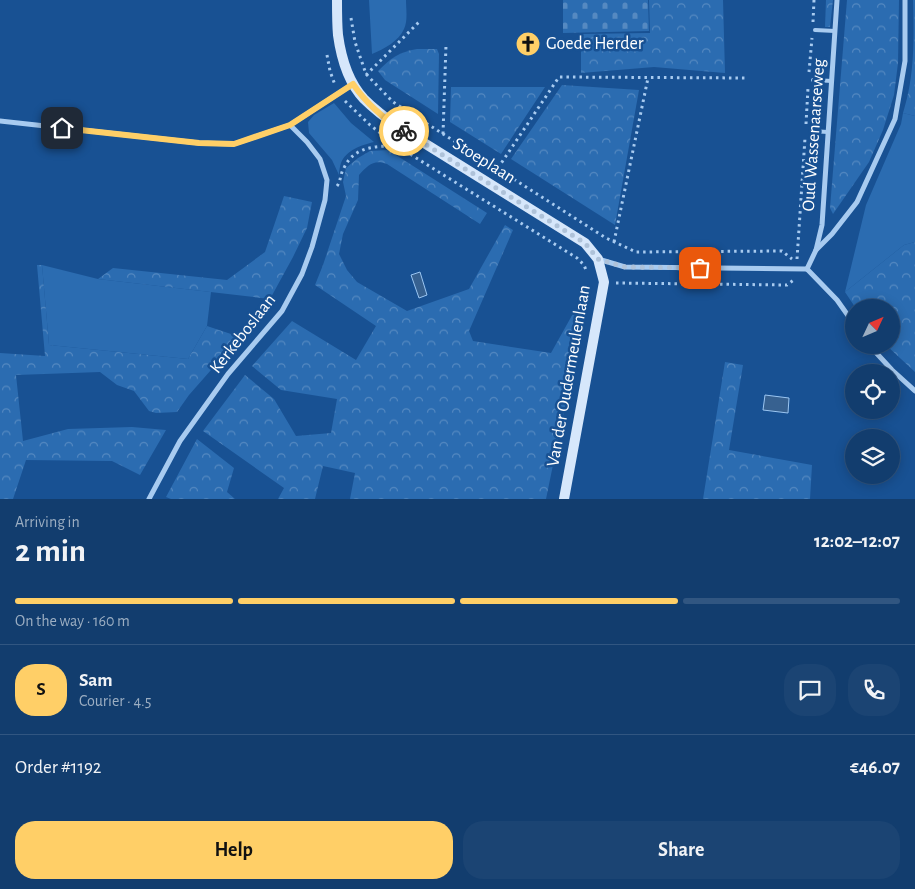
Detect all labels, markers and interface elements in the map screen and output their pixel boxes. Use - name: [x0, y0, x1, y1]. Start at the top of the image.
- church icon: Goede Herder: [515, 31, 541, 57]
- place label: Goede Herder: [546, 35, 644, 53]
- street label: Oud Wassenaarseweg: [800, 58, 828, 212]
- courier: [379, 106, 429, 156]
- pin: [41, 107, 83, 149]
- icon: home: [48, 114, 76, 142]
- icon: bike: [390, 117, 418, 145]
- street label: Stoeplaan: [449, 135, 519, 187]
- pin: [679, 247, 721, 289]
- icon: bag: [686, 254, 714, 282]
- street label: Van der Oudermeulenlaan: [544, 284, 594, 468]
- street label: Kerkeboslaan: [207, 291, 279, 377]
- north arrow: [845, 299, 900, 354]
- map controls: [845, 299, 900, 484]
- button: locate: [845, 364, 900, 419]
- button: layers: [845, 429, 900, 484]
- text: Arriving in: [15, 514, 80, 530]
- text: 12:02–12:07: [814, 532, 900, 551]
- text: 2 min: [15, 535, 86, 567]
- text: On the way · 160 m: [15, 613, 130, 629]
- button: chat: [784, 664, 836, 716]
- button: phone: [848, 664, 900, 716]
- text: Sam: [79, 671, 113, 690]
- text: S: [36, 680, 46, 699]
- text: Courier · 4.5: [79, 693, 151, 709]
- text: Order #1192: [15, 758, 102, 777]
- text: €46.07: [850, 758, 900, 777]
- button: Help: [15, 821, 453, 879]
- button: Share: [463, 821, 900, 879]

